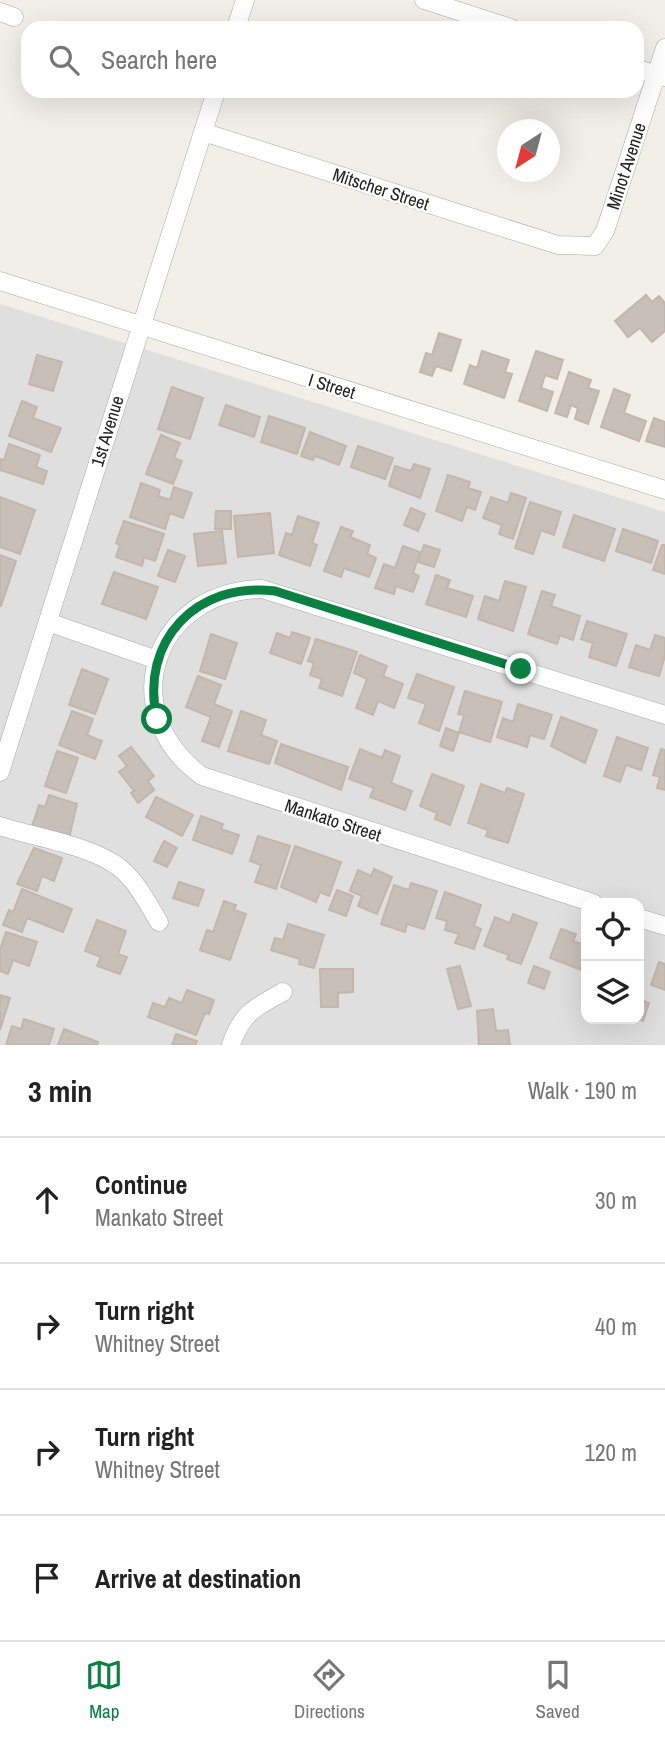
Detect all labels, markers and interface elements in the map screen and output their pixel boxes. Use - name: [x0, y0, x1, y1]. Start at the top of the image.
- search box: [21, 21, 644, 98]
- icon: search: [45, 41, 83, 79]
- text: Search here: [101, 42, 217, 77]
- north arrow: [497, 119, 560, 182]
- street label: Minot Avenue: [600, 119, 652, 213]
- street label: Mitscher Street: [330, 162, 432, 216]
- street label: I Street: [306, 367, 358, 405]
- street label: 1st Avenue: [84, 393, 130, 469]
- route end: [505, 653, 536, 684]
- route start: [141, 703, 172, 734]
- street label: Mankato Street: [282, 793, 384, 847]
- map controls: [581, 898, 644, 1024]
- button: locate: [581, 898, 644, 961]
- button: layers: [581, 961, 644, 1024]
- text: 3 min: [28, 1071, 92, 1111]
- text: Walk · 190 m: [528, 1075, 637, 1106]
- text: Continue: [95, 1167, 187, 1202]
- icon: ahead: [28, 1181, 66, 1219]
- text: 30 m: [595, 1185, 637, 1216]
- text: Mankato Street: [95, 1202, 223, 1233]
- text: Turn right: [95, 1293, 194, 1328]
- icon: right: [28, 1307, 66, 1345]
- text: 40 m: [595, 1311, 637, 1342]
- text: Whitney Street: [95, 1328, 220, 1359]
- text: Turn right: [95, 1419, 194, 1454]
- icon: right: [28, 1433, 66, 1471]
- text: 120 m: [585, 1437, 637, 1468]
- text: Whitney Street: [95, 1454, 220, 1485]
- icon: arrive: [28, 1559, 66, 1597]
- text: Arrive at destination: [95, 1561, 301, 1596]
- tab: Map: [85, 1656, 123, 1724]
- tab: Directions: [294, 1656, 365, 1724]
- tab: Saved: [536, 1656, 580, 1724]

